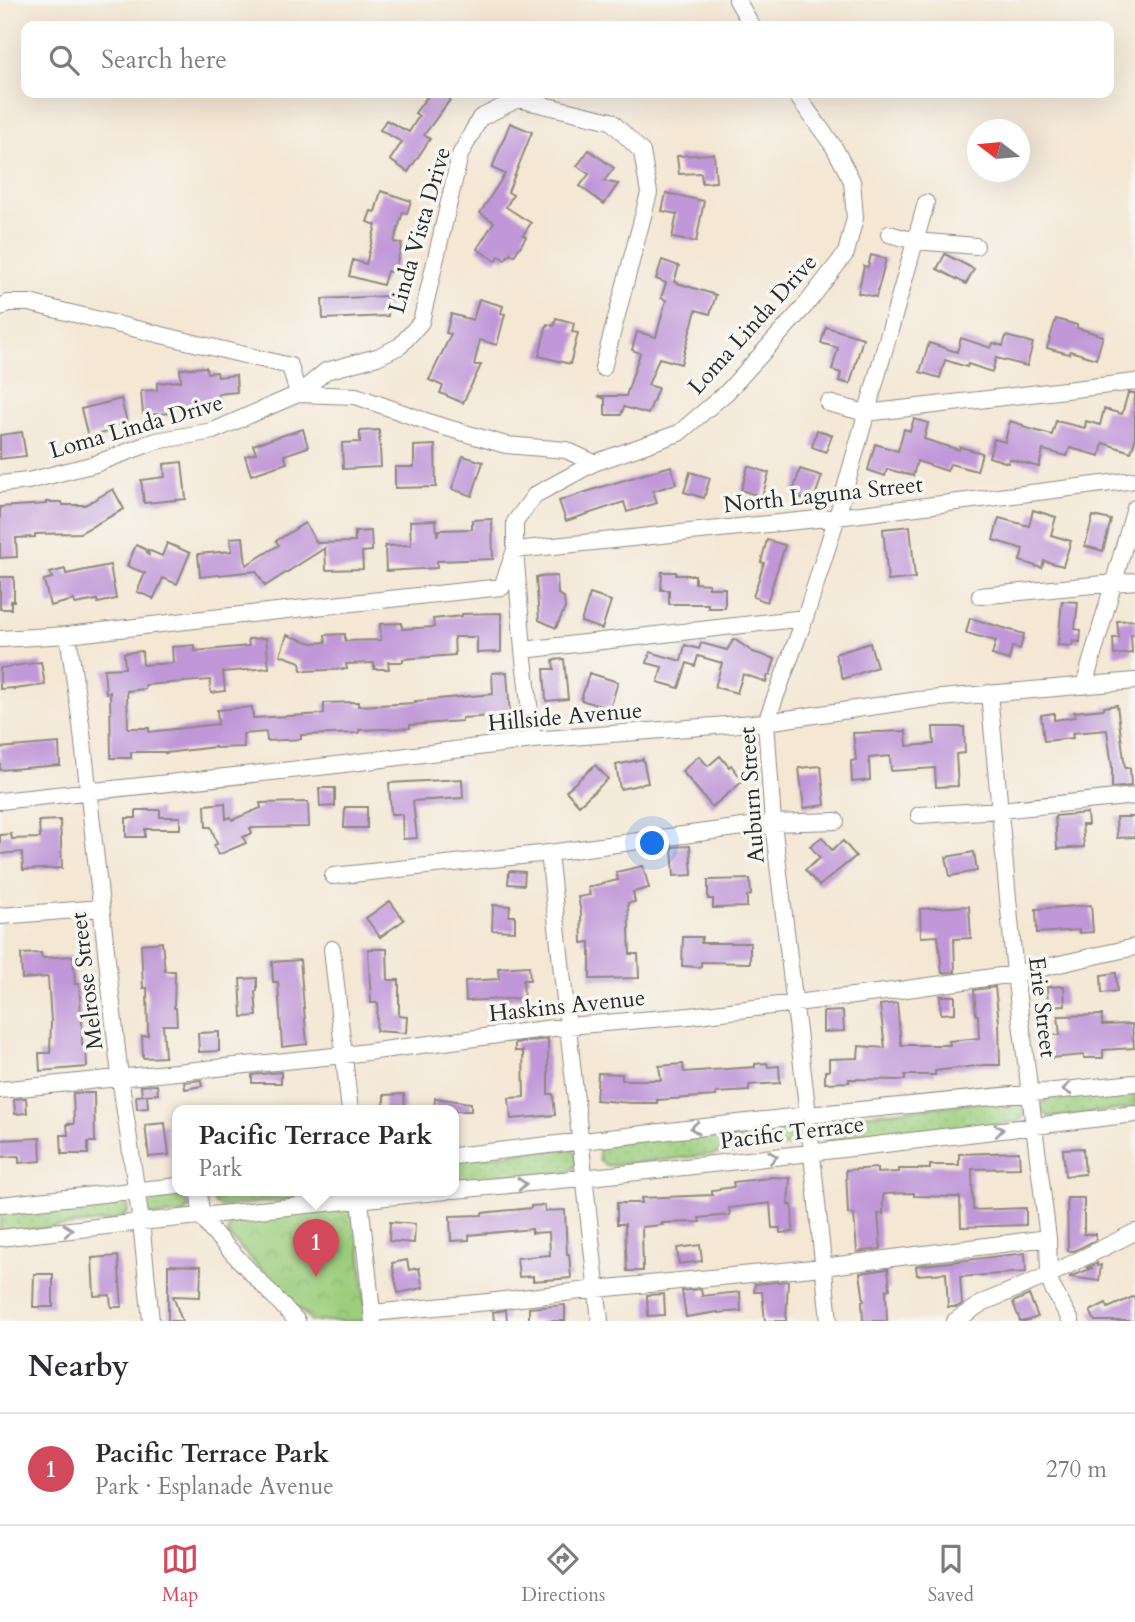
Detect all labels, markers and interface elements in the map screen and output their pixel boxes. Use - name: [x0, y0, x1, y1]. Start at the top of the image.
- search box: [21, 21, 1114, 98]
- icon: search: [45, 41, 83, 79]
- text: Search here: [101, 42, 227, 77]
- north arrow: [967, 119, 1030, 182]
- street label: Linda Vista Drive: [381, 143, 458, 317]
- street label: Loma Linda Drive: [681, 247, 824, 401]
- street label: Loma Linda Drive: [46, 387, 227, 466]
- street label: North Laguna Street: [722, 469, 924, 520]
- street label: Hillside Avenue: [486, 694, 644, 739]
- street label: Auburn Street: [731, 726, 772, 864]
- your location: [635, 826, 669, 860]
- street label: Melrose Street: [63, 910, 110, 1052]
- street label: Erie Street: [1021, 955, 1064, 1059]
- street label: Haskins Avenue: [487, 982, 647, 1029]
- one-way arrow: [1061, 1081, 1072, 1096]
- popup: [172, 1105, 459, 1196]
- street label: Pacific Terrace: [718, 1108, 866, 1157]
- text: Pacific Terrace Park: [198, 1118, 433, 1153]
- one-way arrow: [689, 1120, 700, 1135]
- one-way arrow: [993, 1123, 1004, 1138]
- one-way arrow: [767, 1150, 779, 1165]
- text: Park: [198, 1153, 243, 1184]
- one-way arrow: [516, 1177, 528, 1192]
- pin: 1: [293, 1219, 339, 1277]
- one-way arrow: [63, 1223, 74, 1238]
- text: Nearby: [28, 1346, 129, 1387]
- text: Pacific Terrace Park: [95, 1436, 329, 1471]
- text: 1: [45, 1454, 57, 1485]
- text: 270 m: [1046, 1454, 1107, 1485]
- text: Park · Esplanade Avenue: [95, 1471, 334, 1502]
- tab: Map: [161, 1540, 199, 1608]
- tab: Directions: [522, 1540, 605, 1608]
- tab: Saved: [928, 1540, 974, 1608]

